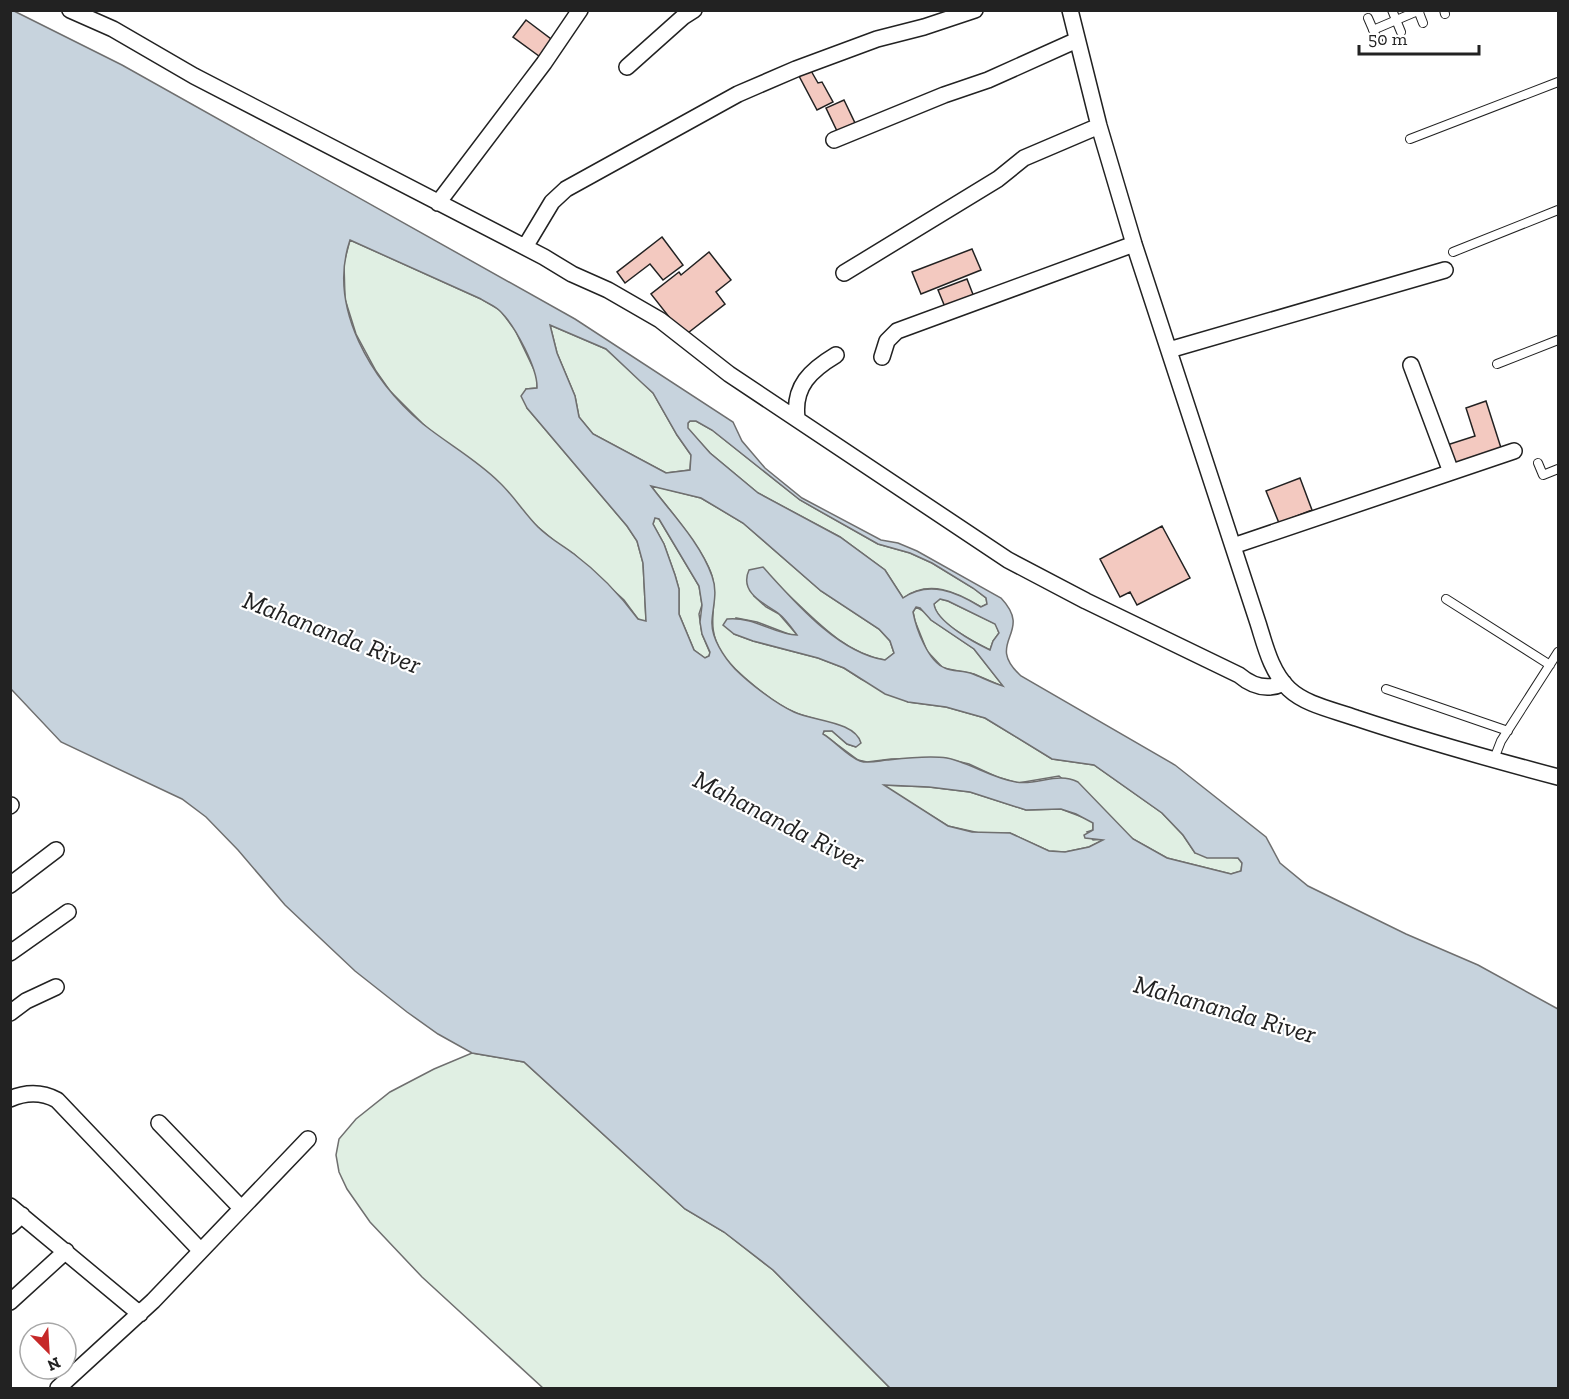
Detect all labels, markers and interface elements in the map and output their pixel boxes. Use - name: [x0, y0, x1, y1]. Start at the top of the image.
- scale bar: [1359, 18, 1479, 56]
- text: 50 m: [1368, 28, 1408, 50]
- water label: Mahananda River: [239, 583, 426, 681]
- water label: Mahananda River: [688, 763, 870, 877]
- water label: Mahananda River: [1130, 968, 1320, 1050]
- north arrow: [18, 1321, 78, 1381]
- text: N: [44, 1353, 63, 1375]

